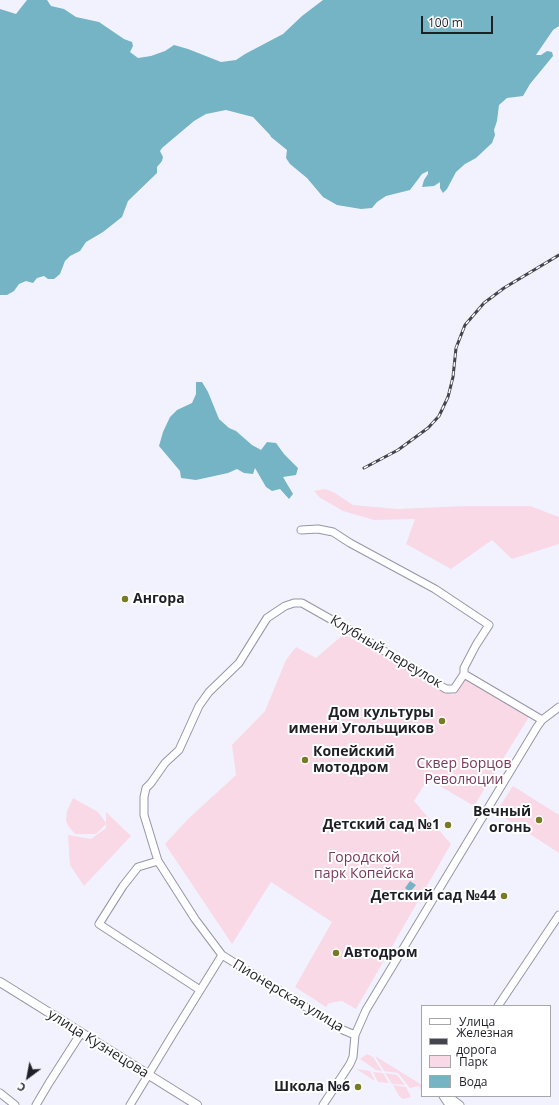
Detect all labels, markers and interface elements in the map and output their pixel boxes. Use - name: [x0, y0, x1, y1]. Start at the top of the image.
- scale bar: [423, 8, 495, 34]
- text: 100 m: [428, 14, 463, 31]
- place label: Ангора: [133, 591, 185, 607]
- marker: Ангора: [120, 594, 130, 604]
- street label: Клубный переулок: [327, 612, 445, 692]
- place label: Дом культуры имени Угольщиков: [289, 705, 434, 738]
- marker: Дом культуры имени Угольщиков: [437, 716, 447, 726]
- place label: Копейский мотодром: [313, 744, 395, 776]
- marker: Копейский мотодром: [300, 755, 310, 765]
- park label: Сквер Борцов Революции: [417, 756, 511, 788]
- place label: Вечный огонь: [473, 804, 531, 836]
- marker: Вечный огонь: [534, 815, 544, 825]
- place label: Детский сад №1: [323, 817, 440, 833]
- marker: Детский сад №1: [443, 820, 453, 830]
- park label: Городской парк Копейска: [314, 850, 414, 882]
- place label: Детский сад №44: [371, 888, 496, 904]
- marker: Детский сад №44: [499, 891, 509, 901]
- place label: Автодром: [344, 945, 418, 961]
- marker: Автодром: [331, 948, 341, 958]
- street label: Пионерская улица: [230, 956, 346, 1036]
- legend: [421, 1005, 551, 1097]
- street label: улица Кузнецова: [44, 1006, 152, 1082]
- text: Улица: [459, 1013, 495, 1030]
- text: Железная дорога: [456, 1024, 513, 1058]
- text: Парк: [459, 1053, 488, 1070]
- north arrow: [8, 1057, 48, 1097]
- text: Вода: [459, 1073, 488, 1090]
- text: С: [14, 1079, 28, 1096]
- place label: Школа №6: [274, 1079, 350, 1095]
- marker: Школа №6: [353, 1082, 363, 1092]

